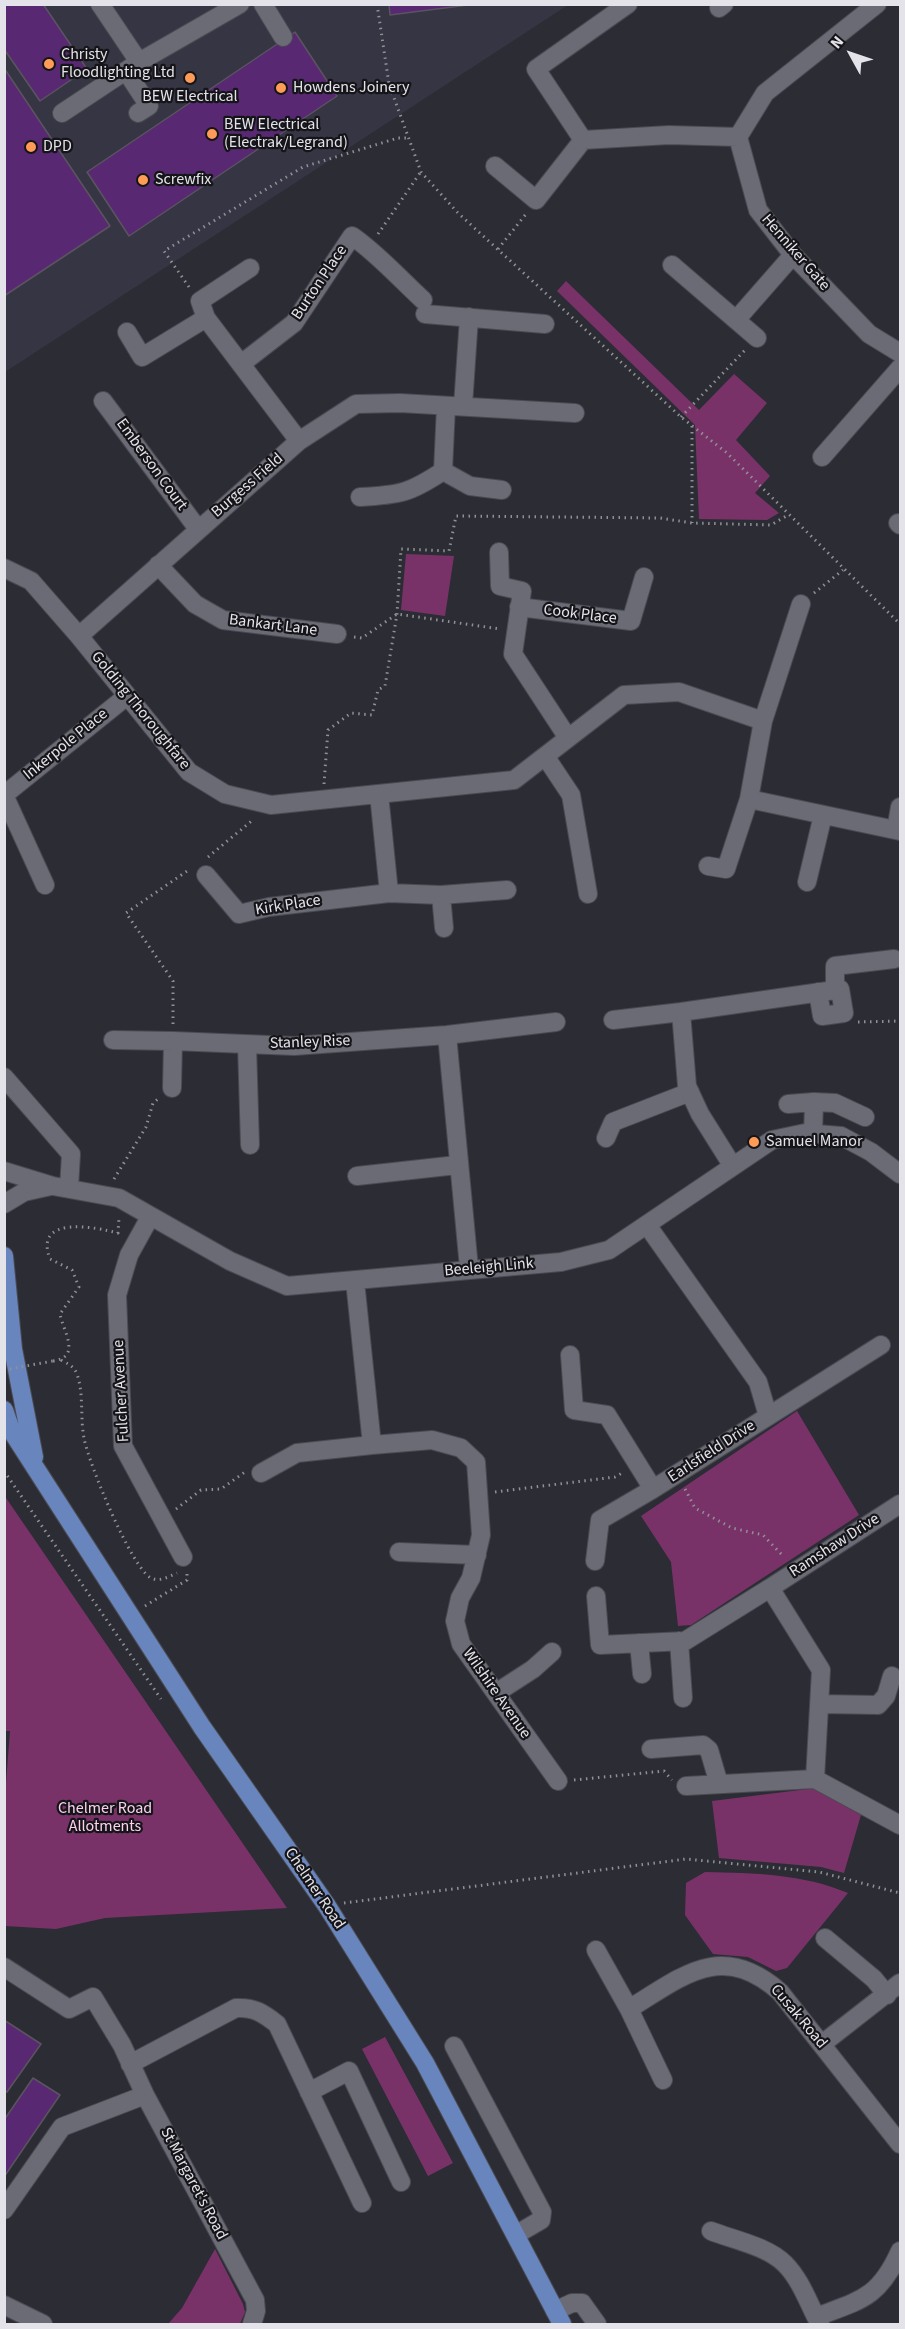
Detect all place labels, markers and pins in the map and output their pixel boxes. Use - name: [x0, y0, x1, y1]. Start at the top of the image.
- place label: Christy Floodlighting Ltd: [61, 45, 175, 83]
- marker: Christy Floodlighting Ltd: [42, 57, 56, 71]
- marker: BEW Electrical: [183, 71, 197, 85]
- place label: Howdens Joinery: [293, 78, 409, 98]
- marker: Howdens Joinery: [274, 81, 288, 95]
- place label: BEW Electrical: [142, 87, 238, 107]
- place label: BEW Electrical (Electrak/Legrand): [224, 115, 348, 153]
- marker: BEW Electrical (Electrak/Legrand): [205, 127, 219, 141]
- place label: DPD: [43, 137, 72, 157]
- marker: DPD: [24, 140, 38, 154]
- place label: Screwfix: [155, 170, 211, 190]
- marker: Screwfix: [136, 173, 150, 187]
- place label: Samuel Manor: [766, 1132, 862, 1152]
- marker: Samuel Manor: [747, 1135, 761, 1149]

